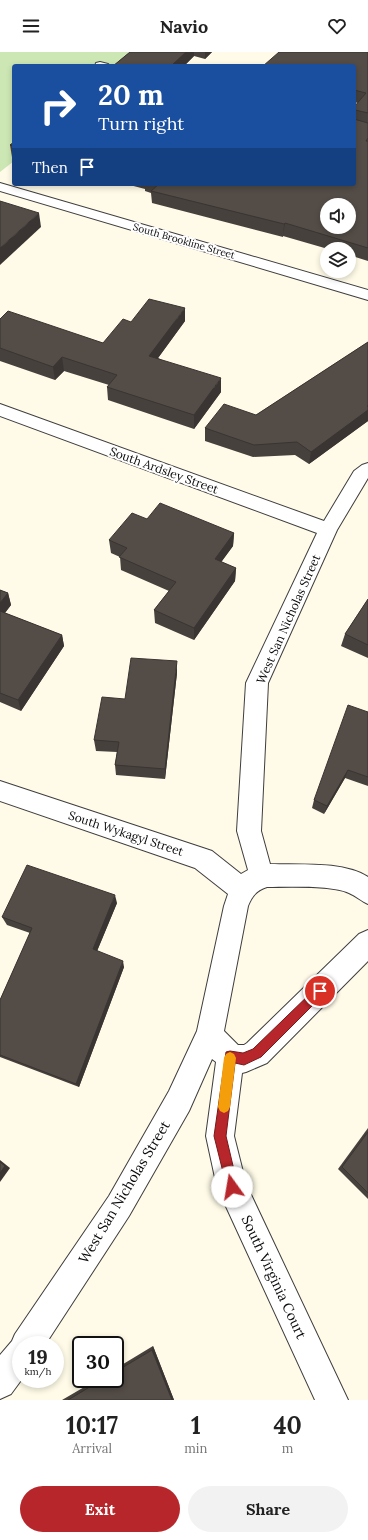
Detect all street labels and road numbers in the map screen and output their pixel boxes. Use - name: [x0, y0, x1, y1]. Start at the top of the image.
- street label: South Brookline Street: [132, 220, 237, 262]
- street label: South Ardsley Street: [108, 443, 221, 497]
- street label: West San Nicholas Street: [253, 552, 323, 686]
- street label: South Wykagyl Street: [67, 807, 186, 859]
- street label: West San Nicholas Street: [74, 1117, 174, 1267]
- street label: South Virginia Court: [238, 1212, 311, 1342]

